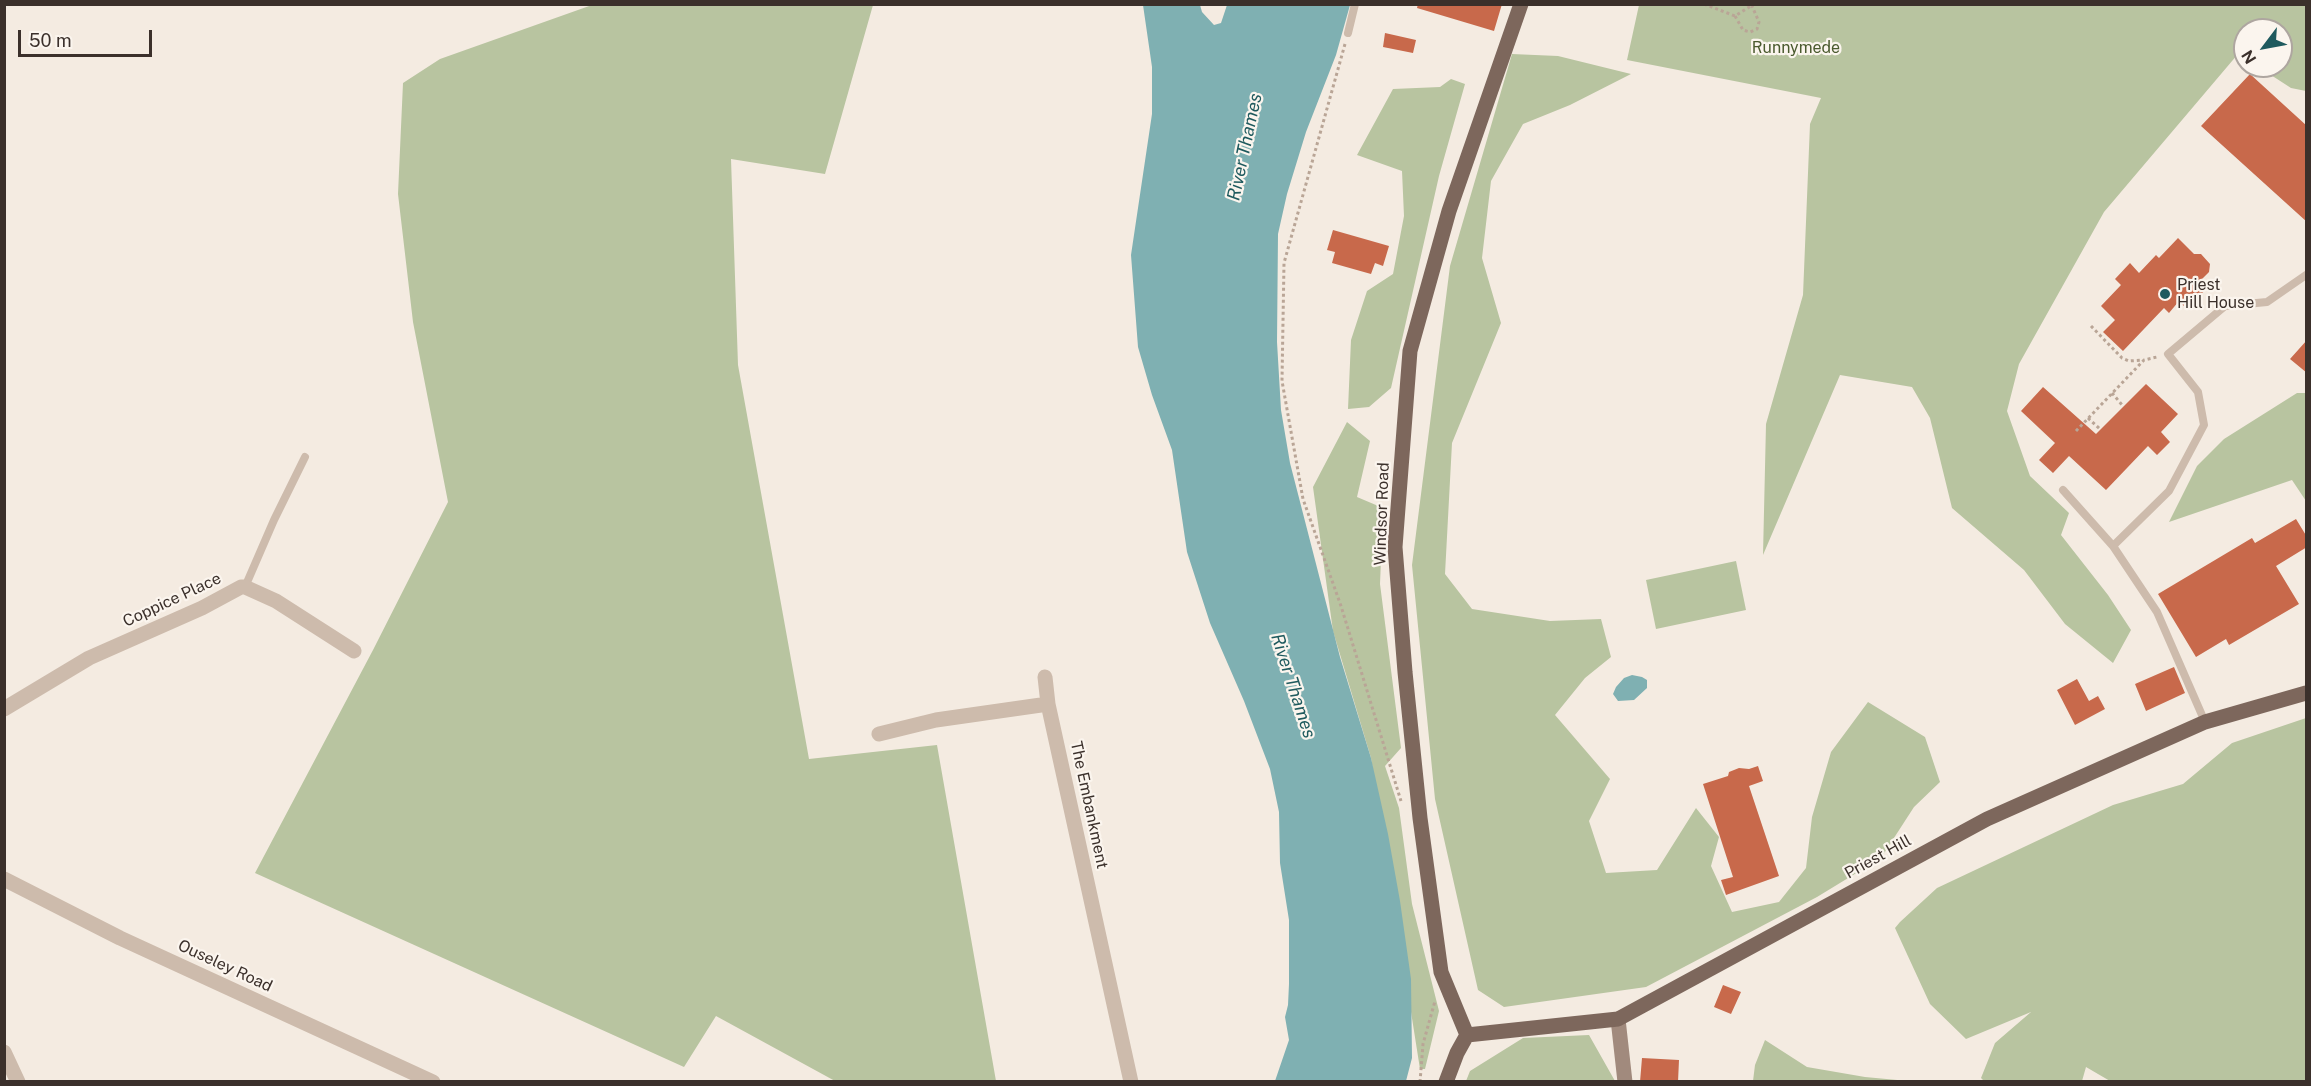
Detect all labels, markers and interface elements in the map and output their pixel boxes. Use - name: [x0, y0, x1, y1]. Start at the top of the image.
- scale bar: [21, 18, 154, 56]
- north arrow: [2233, 18, 2293, 78]
- text: 50 m: [29, 30, 72, 51]
- park label: Runnymede: [1752, 38, 1840, 58]
- text: N: [2238, 46, 2260, 67]
- water label: River Thames: [1223, 92, 1267, 202]
- place label: Priest Hill House: [2177, 275, 2254, 313]
- marker: Priest Hill House: [2158, 287, 2172, 301]
- street label: Windsor Road: [1371, 462, 1393, 566]
- street label: Coppice Place: [120, 569, 224, 631]
- water label: River Thames: [1266, 631, 1320, 741]
- street label: The Embankment: [1066, 740, 1112, 870]
- street label: Priest Hill: [1841, 831, 1915, 883]
- street label: Ouseley Road: [175, 936, 275, 996]

